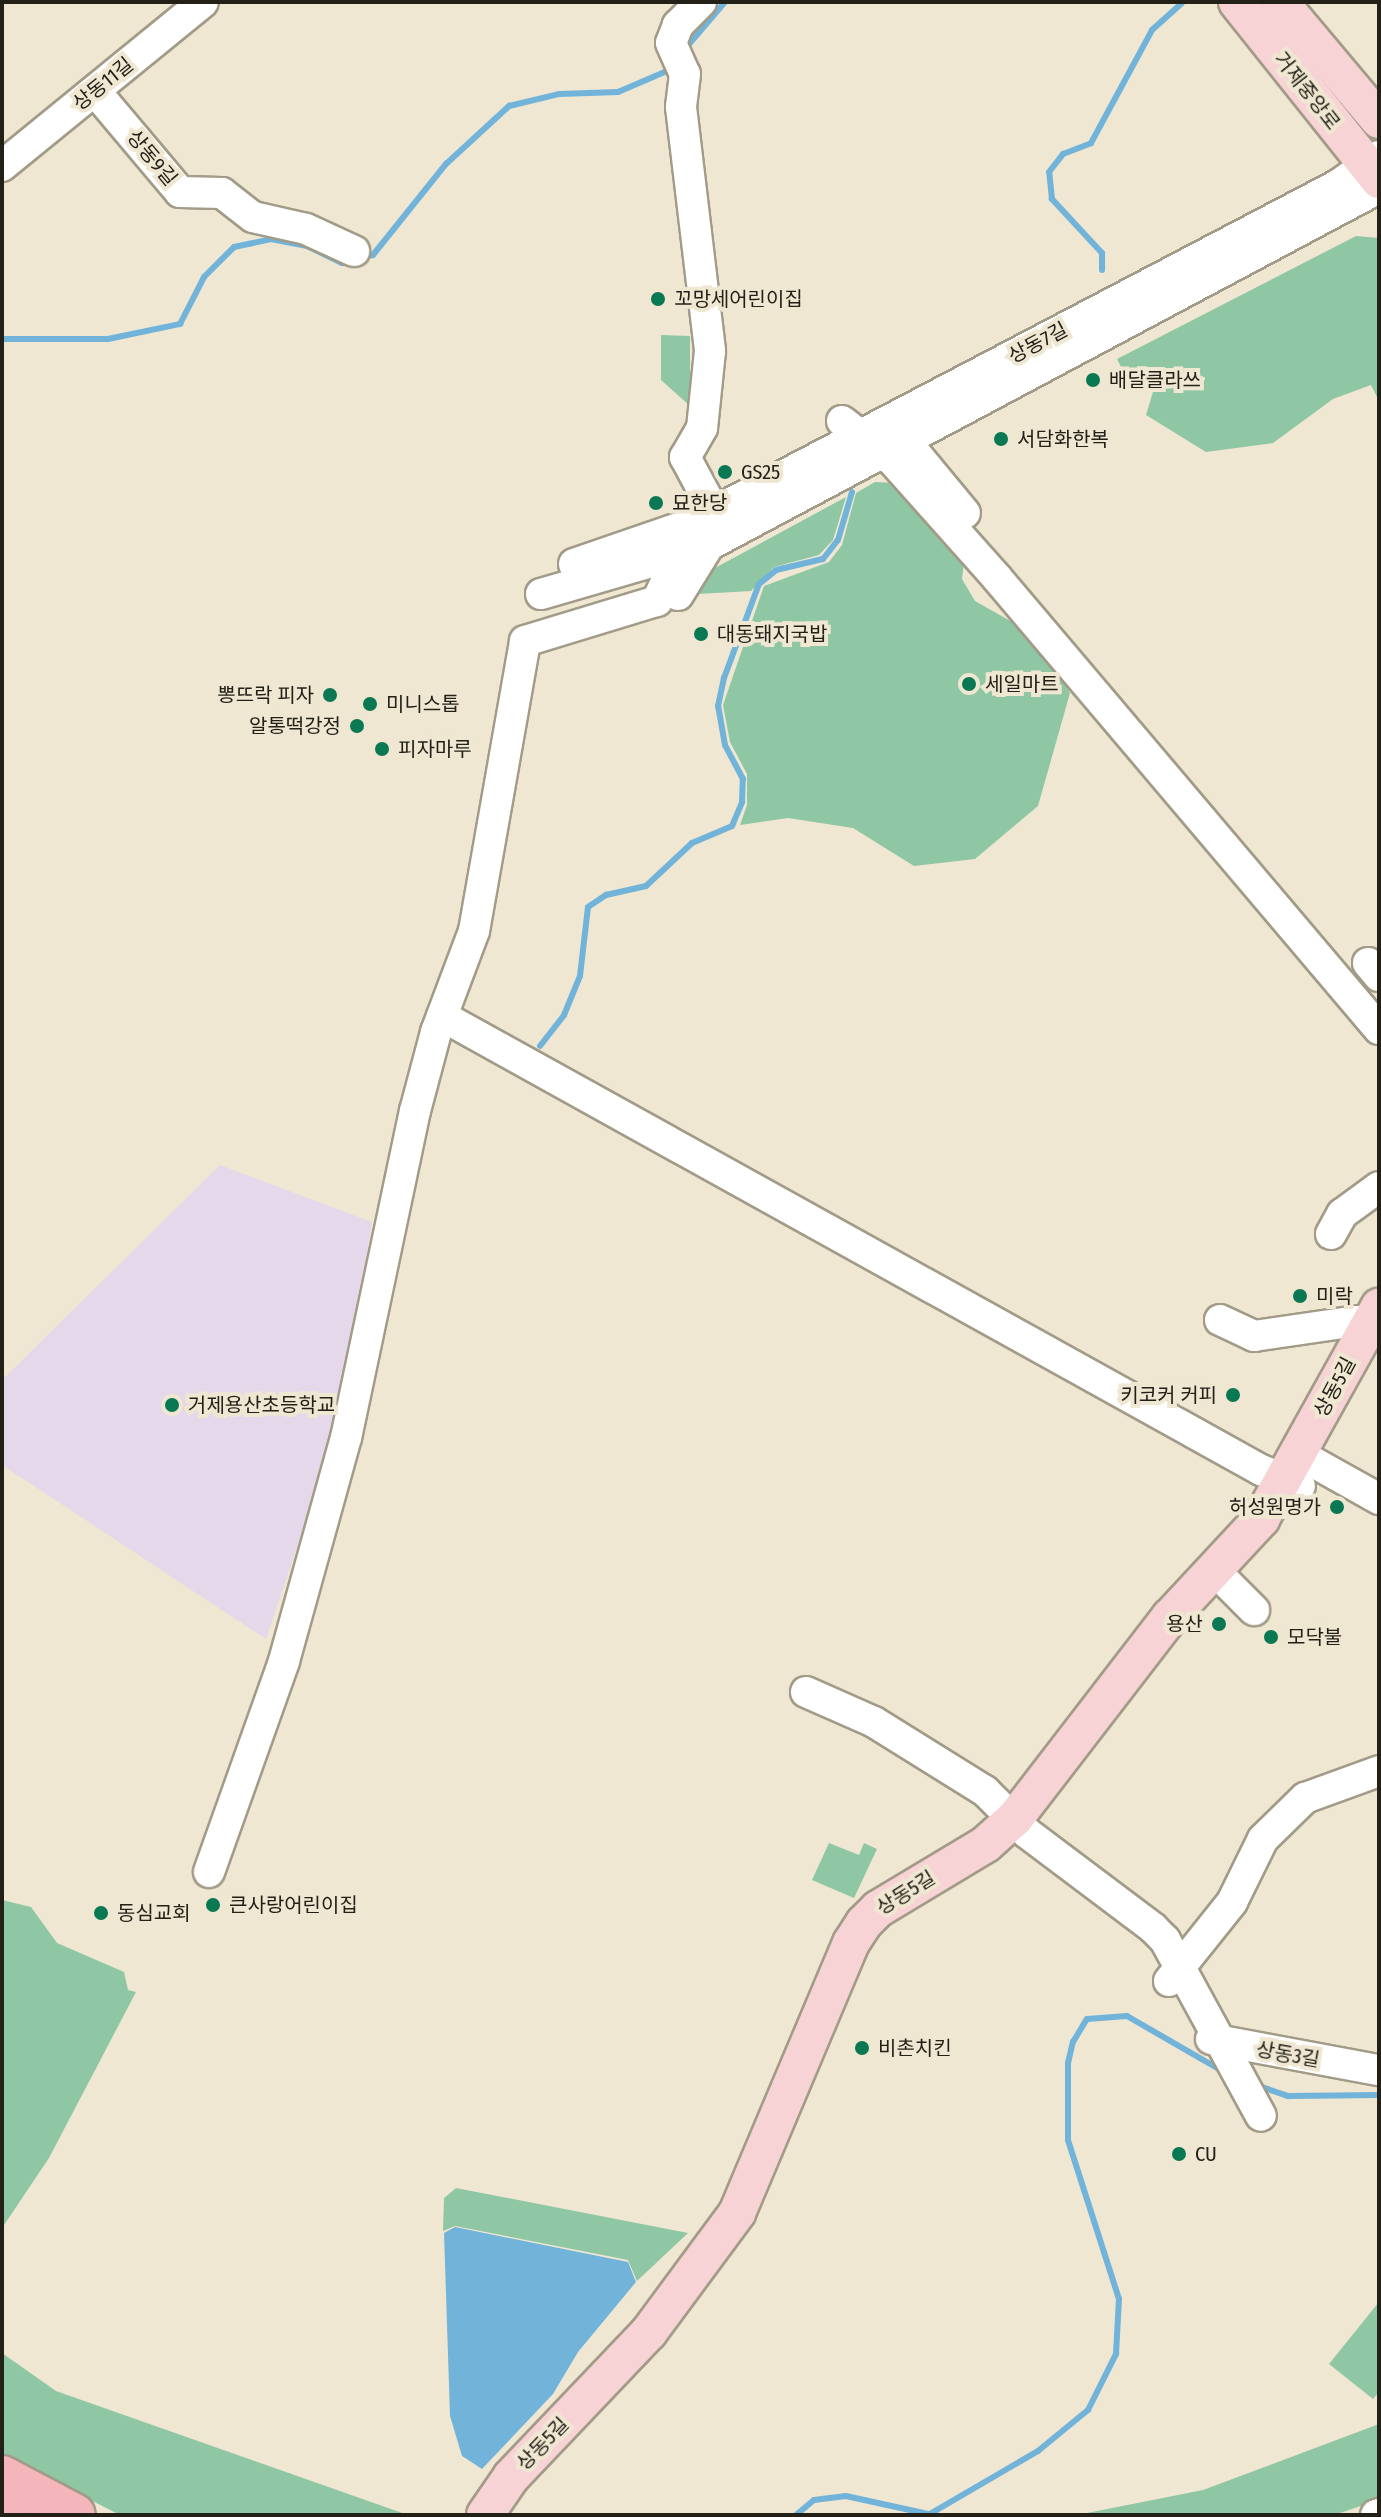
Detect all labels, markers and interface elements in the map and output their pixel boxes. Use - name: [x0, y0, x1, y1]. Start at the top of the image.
- street label: 거제중앙로: [1269, 47, 1345, 135]
- street label: 상동11길: [68, 52, 138, 116]
- street label: 상동9길: [122, 125, 182, 191]
- place label: 꼬망세어린이집: [674, 287, 803, 311]
- marker: 꼬망세어린이집: [649, 290, 667, 308]
- street label: 상동7길: [1004, 318, 1072, 368]
- place label: 배달클라쓰: [1109, 368, 1201, 392]
- marker: 배달클라쓰: [1084, 371, 1102, 389]
- place label: 서담화한복: [1017, 427, 1109, 451]
- marker: 서담화한복: [992, 430, 1010, 448]
- place label: GS25: [741, 460, 780, 484]
- marker: GS25: [716, 463, 734, 481]
- place label: 묘한당: [672, 491, 727, 515]
- marker: 묘한당: [647, 494, 665, 512]
- place label: 대동돼지국밥: [717, 622, 827, 646]
- marker: 대동돼지국밥: [692, 625, 710, 643]
- place label: 세일마트: [985, 672, 1059, 696]
- marker: 세일마트: [960, 675, 978, 693]
- place label: 뽕뜨락 피자: [217, 683, 314, 707]
- marker: 뽕뜨락 피자: [321, 686, 339, 704]
- place label: 미니스톱: [386, 692, 460, 716]
- marker: 미니스톱: [361, 695, 379, 713]
- place label: 알통떡강정: [249, 714, 341, 738]
- marker: 알통떡강정: [348, 717, 366, 735]
- place label: 피자마루: [398, 737, 472, 761]
- marker: 피자마루: [373, 740, 391, 758]
- place label: 미락: [1316, 1284, 1353, 1308]
- marker: 미락: [1291, 1287, 1309, 1305]
- street label: 상동5길: [1309, 1353, 1361, 1421]
- place label: 키코커 커피: [1120, 1383, 1217, 1407]
- marker: 키코커 커피: [1224, 1386, 1242, 1404]
- place label: 거제용산초등학교: [188, 1393, 335, 1417]
- marker: 거제용산초등학교: [163, 1396, 181, 1414]
- place label: 허성원명가: [1229, 1495, 1321, 1519]
- marker: 허성원명가: [1328, 1498, 1346, 1516]
- place label: 용산: [1166, 1612, 1203, 1636]
- marker: 용산: [1210, 1615, 1228, 1633]
- place label: 모닥불: [1287, 1625, 1342, 1649]
- marker: 모닥불: [1262, 1628, 1280, 1646]
- street label: 상동5길: [872, 1866, 940, 1920]
- place label: 큰사랑어린이집: [229, 1893, 358, 1917]
- marker: 큰사랑어린이집: [204, 1896, 222, 1914]
- place label: 동심교회: [117, 1901, 191, 1925]
- marker: 동심교회: [92, 1904, 110, 1922]
- place label: 비촌치킨: [878, 2036, 952, 2060]
- street label: 상동3길: [1254, 2038, 1322, 2072]
- marker: 비촌치킨: [853, 2039, 871, 2057]
- place label: CU: [1195, 2142, 1217, 2166]
- marker: CU: [1170, 2145, 1188, 2163]
- street label: 상동5길: [512, 2413, 574, 2475]

